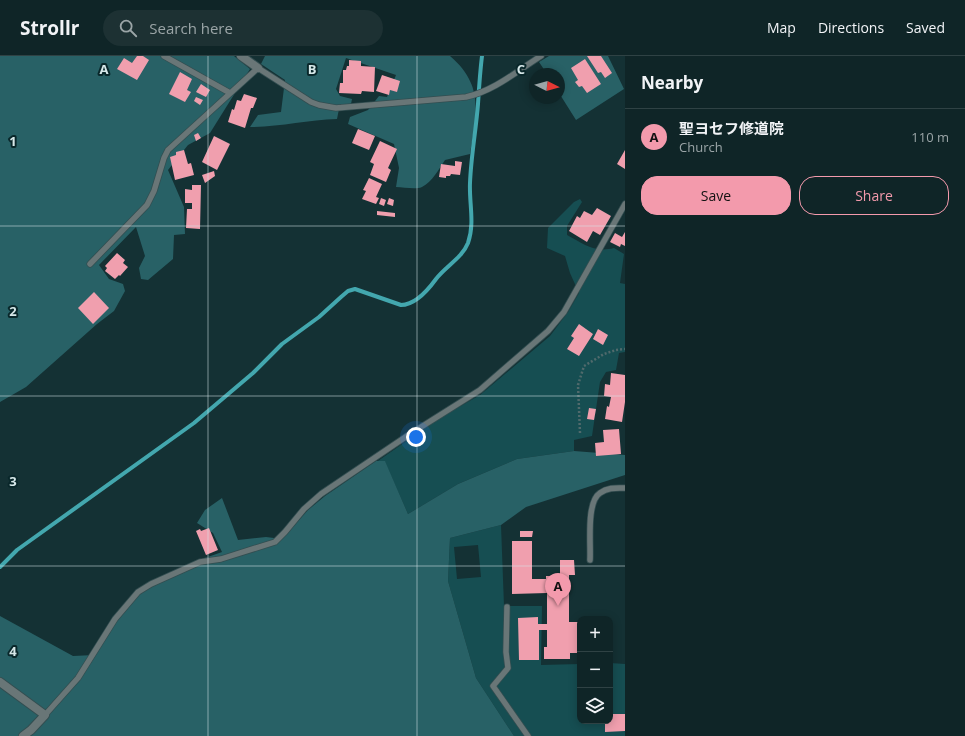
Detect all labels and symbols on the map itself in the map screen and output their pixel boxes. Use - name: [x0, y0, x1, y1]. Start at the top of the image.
- text: A: [100, 60, 109, 78]
- text: B: [308, 60, 317, 78]
- text: C: [517, 60, 525, 78]
- north arrow: [529, 68, 565, 104]
- text: 1: [9, 132, 17, 150]
- text: 2: [9, 302, 17, 320]
- your location: [406, 427, 426, 447]
- text: 3: [9, 472, 17, 490]
- pin: A: [545, 573, 571, 606]
- text: 4: [9, 642, 17, 660]

